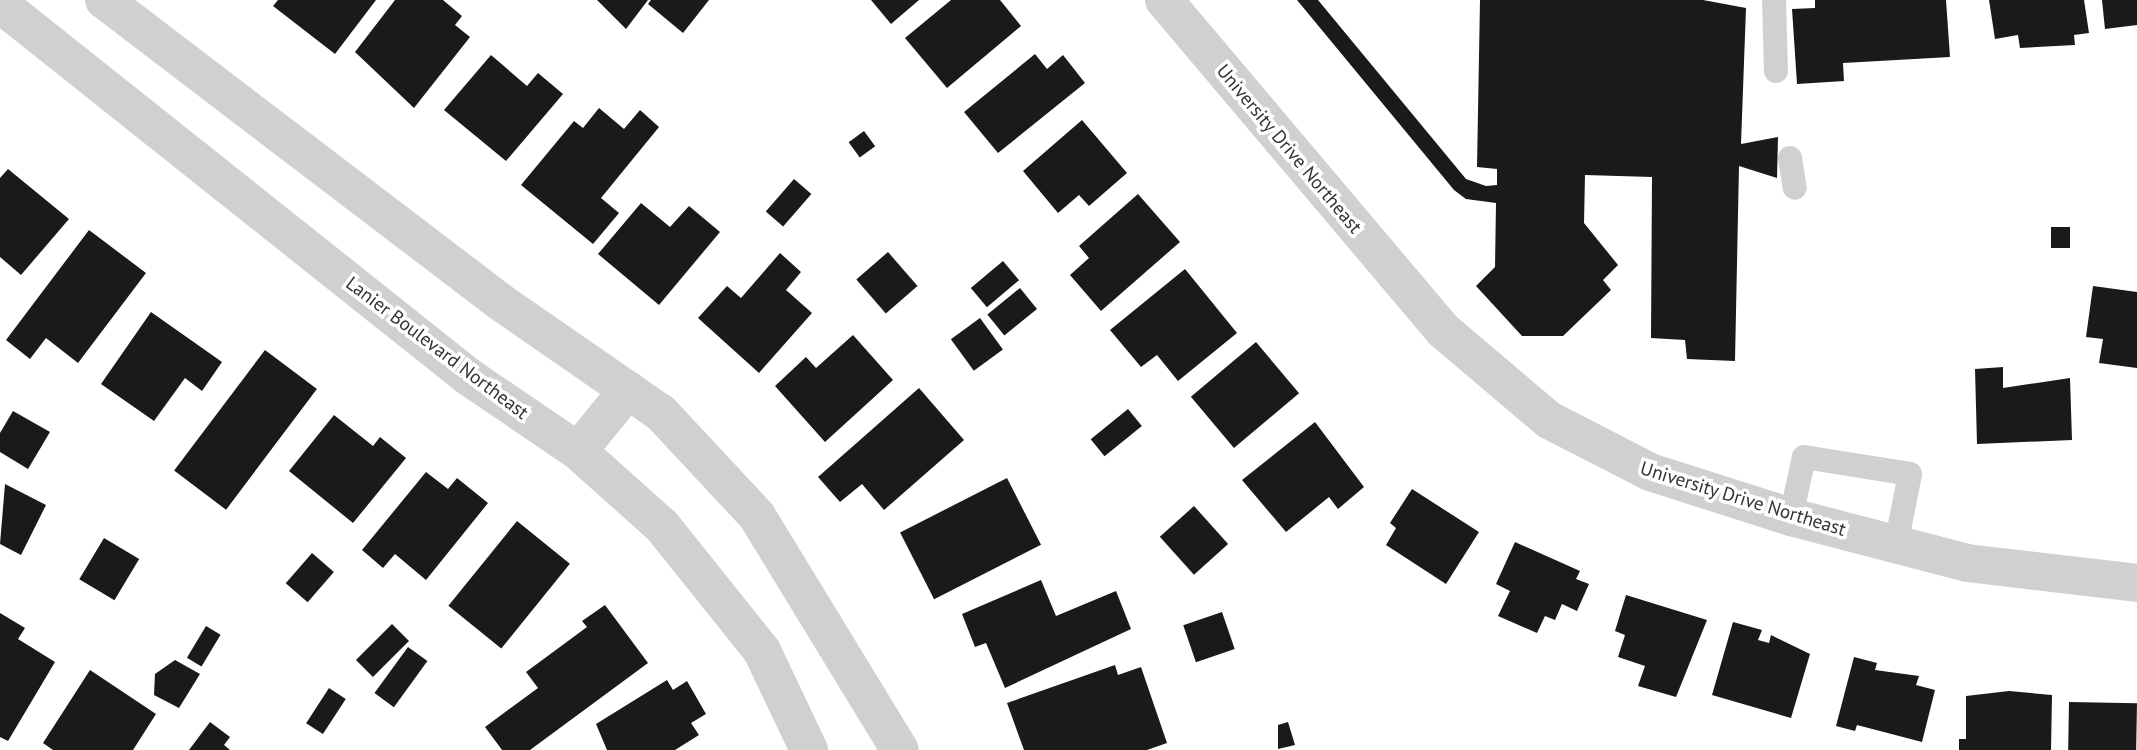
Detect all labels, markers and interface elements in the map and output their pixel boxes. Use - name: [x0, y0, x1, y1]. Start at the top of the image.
- street label: University Drive Northeast: [1211, 60, 1367, 238]
- street label: Lanier Boulevard Northeast: [341, 272, 533, 424]
- street label: University Drive Northeast: [1637, 457, 1849, 541]

